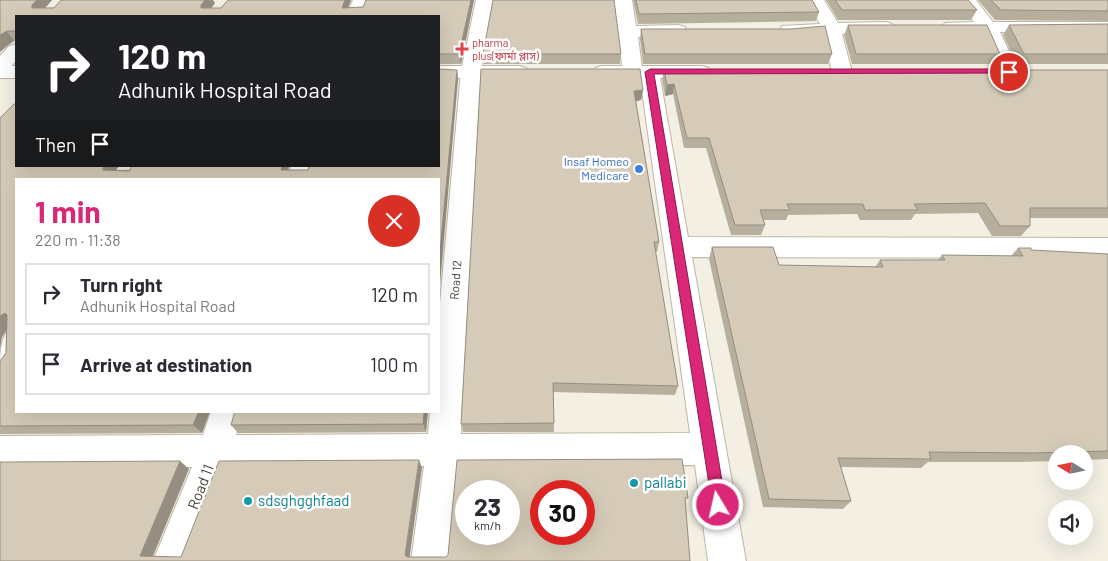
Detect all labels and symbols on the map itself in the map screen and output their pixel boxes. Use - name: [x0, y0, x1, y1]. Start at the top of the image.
- place label: pharma plus(ফার্মা প্লাস): [472, 36, 539, 62]
- marker: pharma plus(ফার্মা প্লাস): [456, 43, 468, 55]
- pin: [988, 51, 1030, 93]
- place label: Insaf Homeo Medicare: [564, 154, 629, 182]
- marker: Insaf Homeo Medicare: [633, 163, 645, 175]
- street label: Road 12: [447, 260, 463, 300]
- north arrow: [1048, 445, 1092, 490]
- street label: Road 11: [183, 462, 217, 512]
- place label: pallabi: [644, 473, 687, 491]
- marker: pallabi: [628, 477, 640, 489]
- position arrow: [691, 478, 743, 530]
- speed limit sign: 30: [530, 480, 595, 545]
- place label: sdsghgghfaad: [258, 491, 349, 509]
- marker: sdsghgghfaad: [242, 495, 254, 507]

